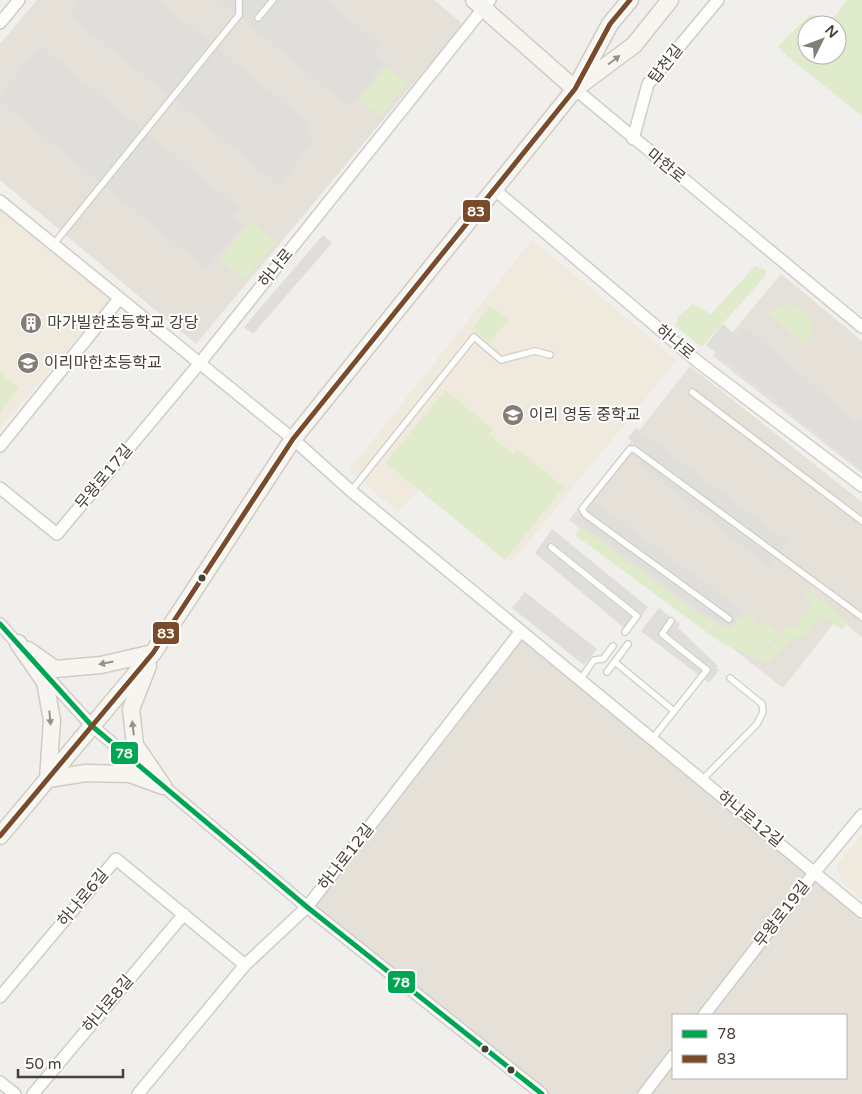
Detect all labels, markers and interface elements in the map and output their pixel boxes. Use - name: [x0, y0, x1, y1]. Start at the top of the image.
- north arrow: [797, 15, 847, 65]
- text: N: [821, 22, 841, 42]
- street label: 탑천길: [645, 40, 687, 88]
- one-way arrow: [607, 55, 621, 65]
- street label: 마한로: [643, 144, 690, 188]
- line badge: 83: [462, 199, 491, 223]
- text: 83: [467, 203, 485, 220]
- street label: 하나로: [254, 244, 298, 291]
- building icon: 마가빌한초등학교 강당: [19, 311, 43, 335]
- place label: 마가빌한초등학교 강당: [47, 313, 199, 333]
- street label: 하나로: [652, 320, 699, 364]
- school or university icon: 이리마한초등학교: [16, 351, 40, 375]
- place label: 이리마한초등학교: [44, 353, 162, 373]
- school or university icon: 이리 영동 중학교: [501, 403, 525, 427]
- place label: 이리 영동 중학교: [529, 405, 640, 425]
- street label: 무왕로17길: [71, 440, 137, 514]
- unlabelled marker: [197, 573, 207, 583]
- line badge: 83: [152, 621, 180, 645]
- text: 83: [157, 625, 175, 642]
- one-way arrow: [97, 660, 113, 668]
- one-way arrow: [47, 710, 55, 726]
- one-way arrow: [129, 720, 137, 736]
- line badge: 78: [110, 741, 139, 765]
- text: 78: [115, 745, 133, 762]
- street label: 하나로12길: [713, 786, 787, 852]
- street label: 하나로12길: [314, 820, 378, 894]
- street label: 하나로6길: [53, 865, 113, 931]
- street label: 무왕로19길: [750, 877, 814, 951]
- line badge: 78: [387, 970, 416, 994]
- street label: 하나로8길: [78, 971, 138, 1037]
- text: 78: [392, 974, 410, 991]
- legend: [672, 1014, 847, 1079]
- text: 78: [717, 1025, 736, 1043]
- unlabelled marker: [480, 1044, 490, 1054]
- scale bar: [18, 1046, 122, 1078]
- text: 83: [717, 1050, 736, 1068]
- text: 50 m: [25, 1055, 62, 1073]
- unlabelled marker: [506, 1065, 516, 1075]

